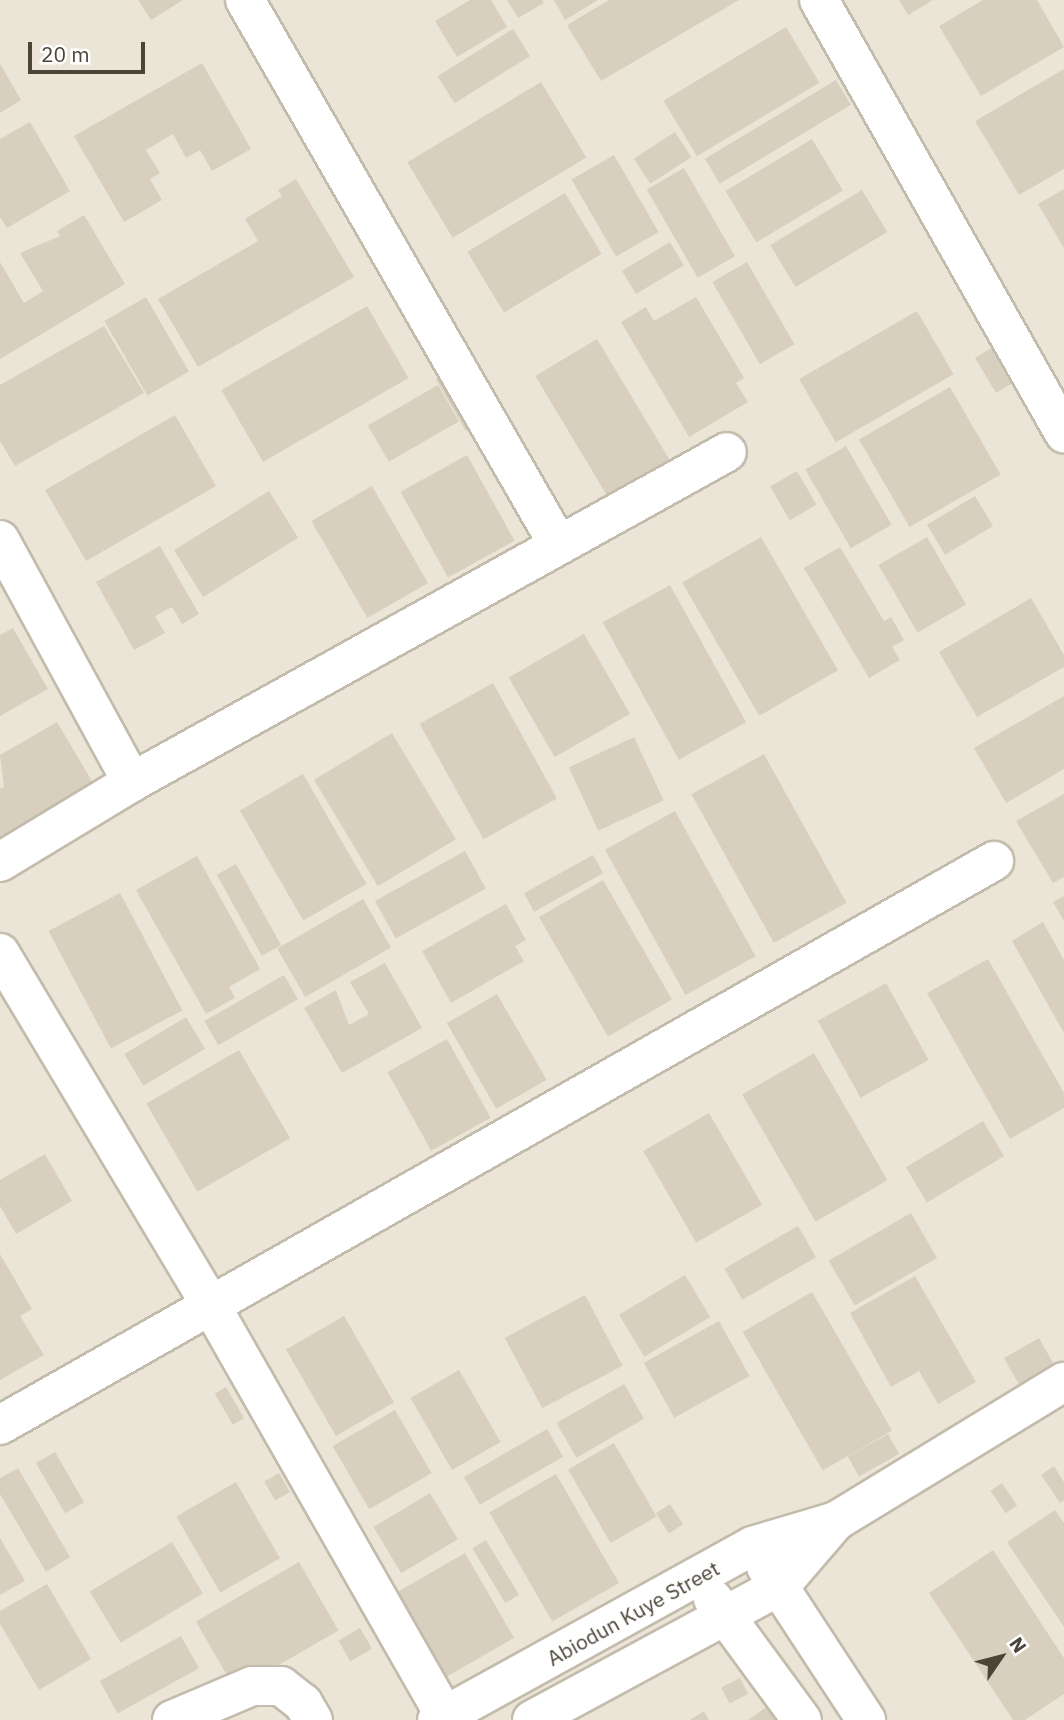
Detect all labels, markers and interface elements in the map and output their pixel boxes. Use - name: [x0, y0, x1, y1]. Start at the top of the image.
- scale bar: [32, 28, 149, 72]
- text: 20 m: [41, 40, 90, 68]
- street label: Abiodun Kuye Street: [542, 1555, 724, 1671]
- north arrow: [966, 1622, 1036, 1692]
- text: N: [1004, 1632, 1032, 1657]

